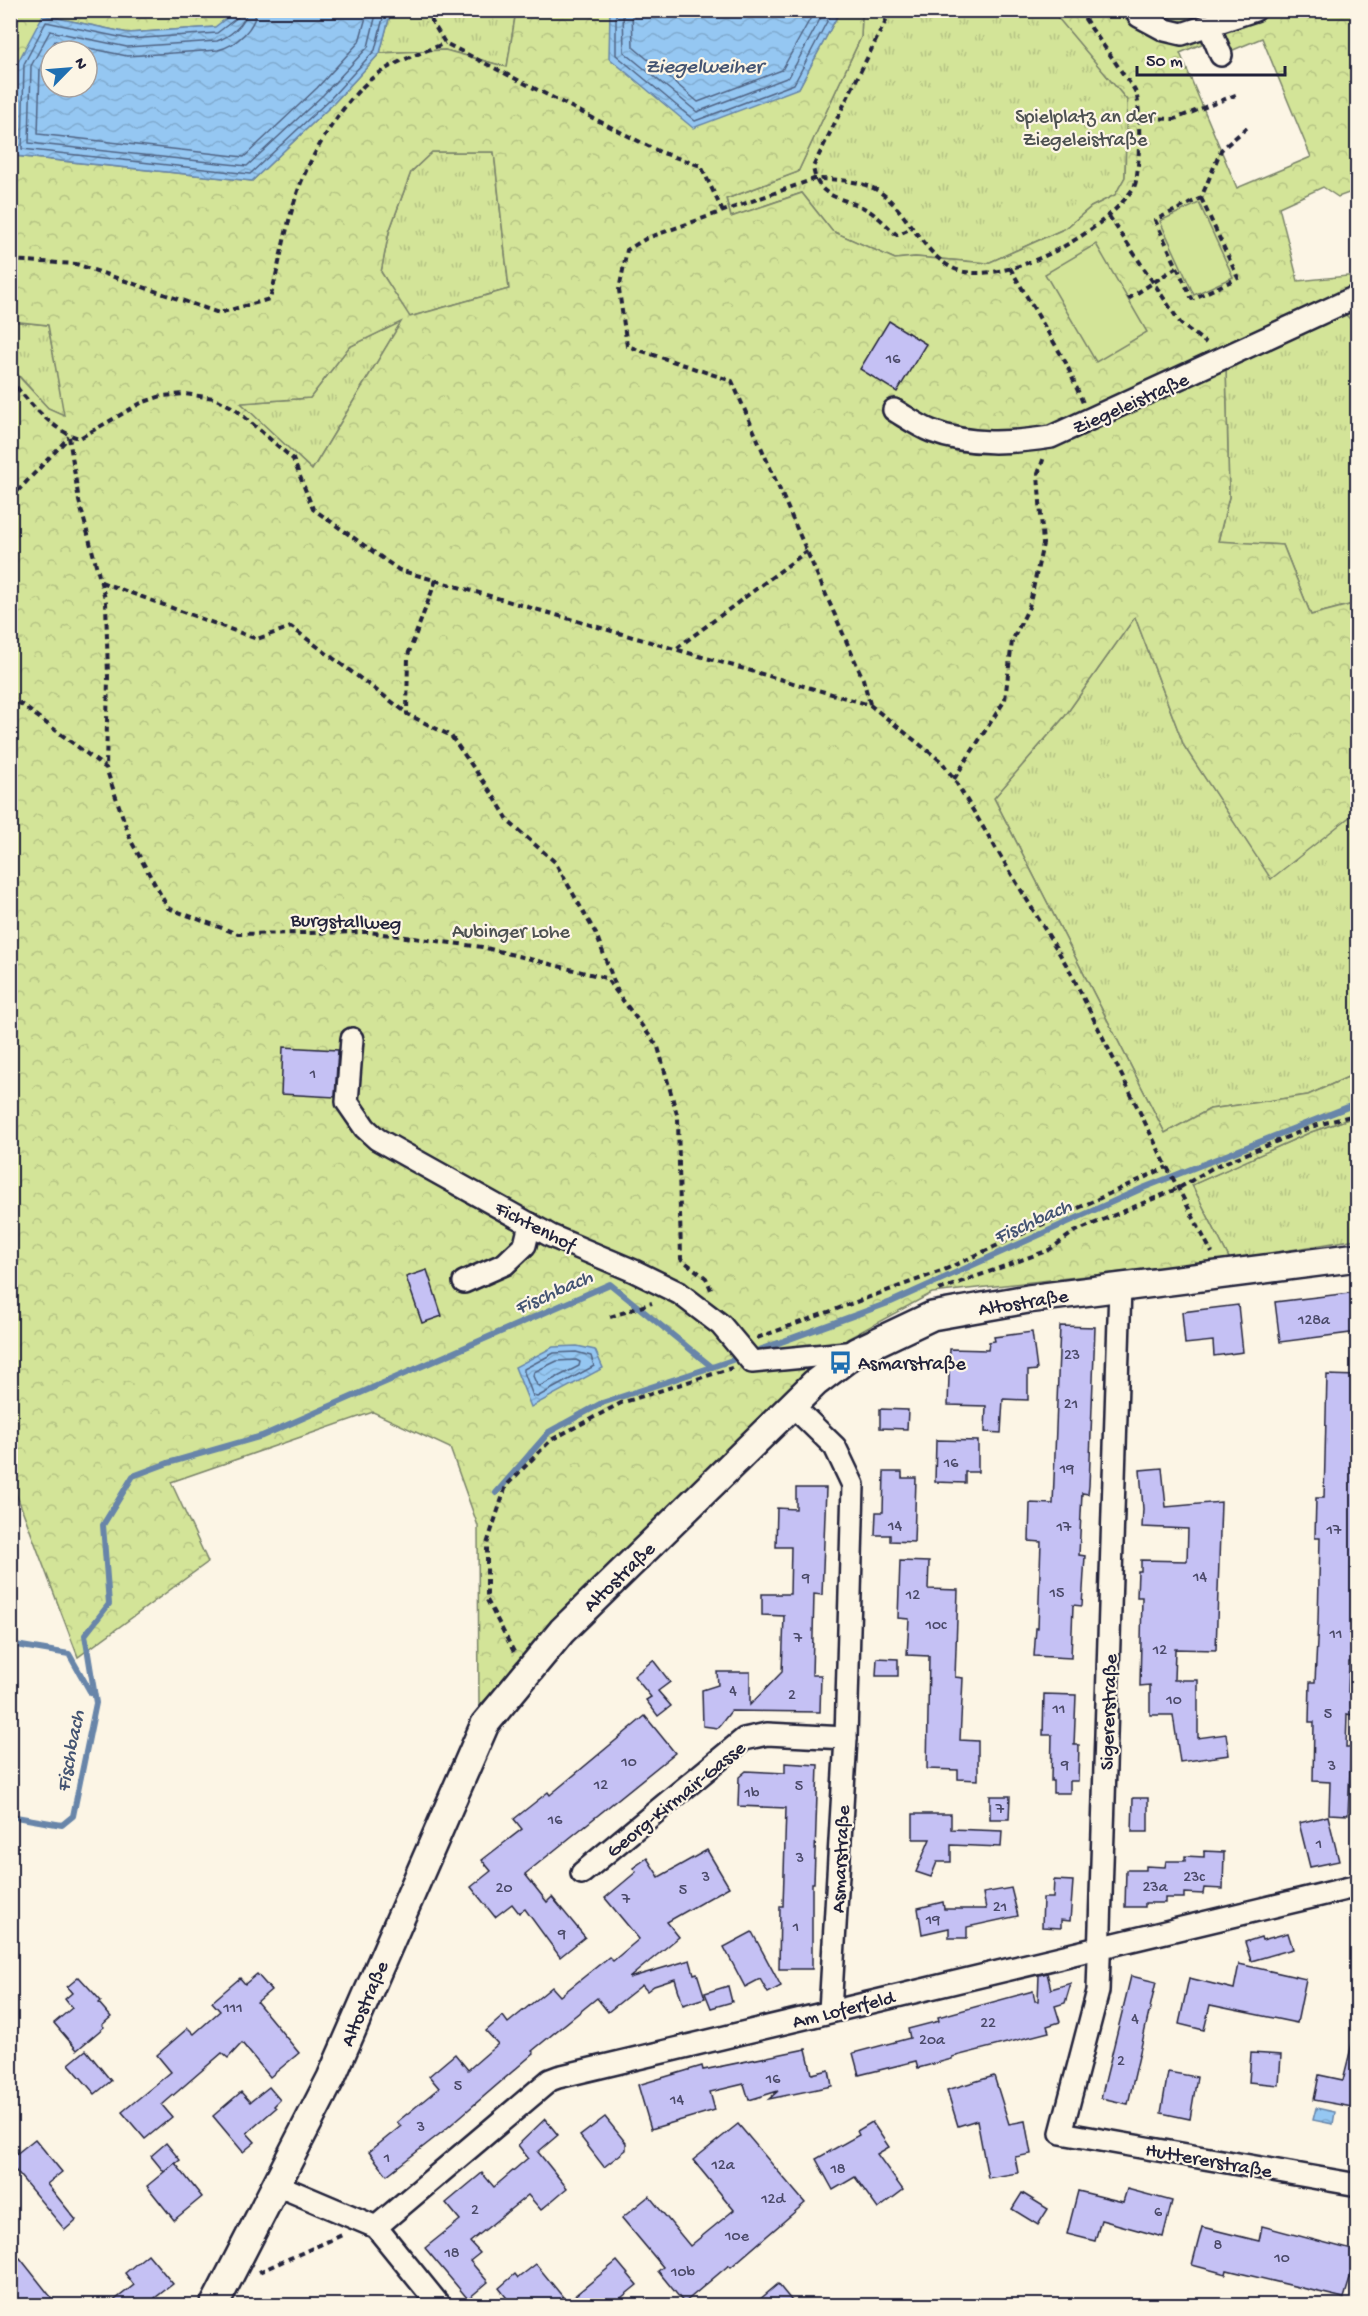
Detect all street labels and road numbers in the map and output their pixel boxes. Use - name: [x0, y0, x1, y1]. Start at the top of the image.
- street label: Ziegeleistraße: [1070, 369, 1194, 441]
- street label: Burgstallweg: [289, 910, 402, 937]
- street label: Fichtenhof: [489, 1198, 580, 1259]
- street label: Altostraße: [977, 1286, 1071, 1323]
- street label: Altostraße: [580, 1538, 662, 1618]
- street label: Sigererstraße: [1097, 1653, 1124, 1770]
- street label: Georg-Kirmair-Gasse: [603, 1737, 752, 1864]
- street label: Asmarstraße: [828, 1804, 857, 1914]
- street label: Altostraße: [337, 1958, 395, 2051]
- street label: Am Loferfeld: [790, 1987, 900, 2035]
- street label: Huttererstraße: [1143, 2140, 1274, 2185]

